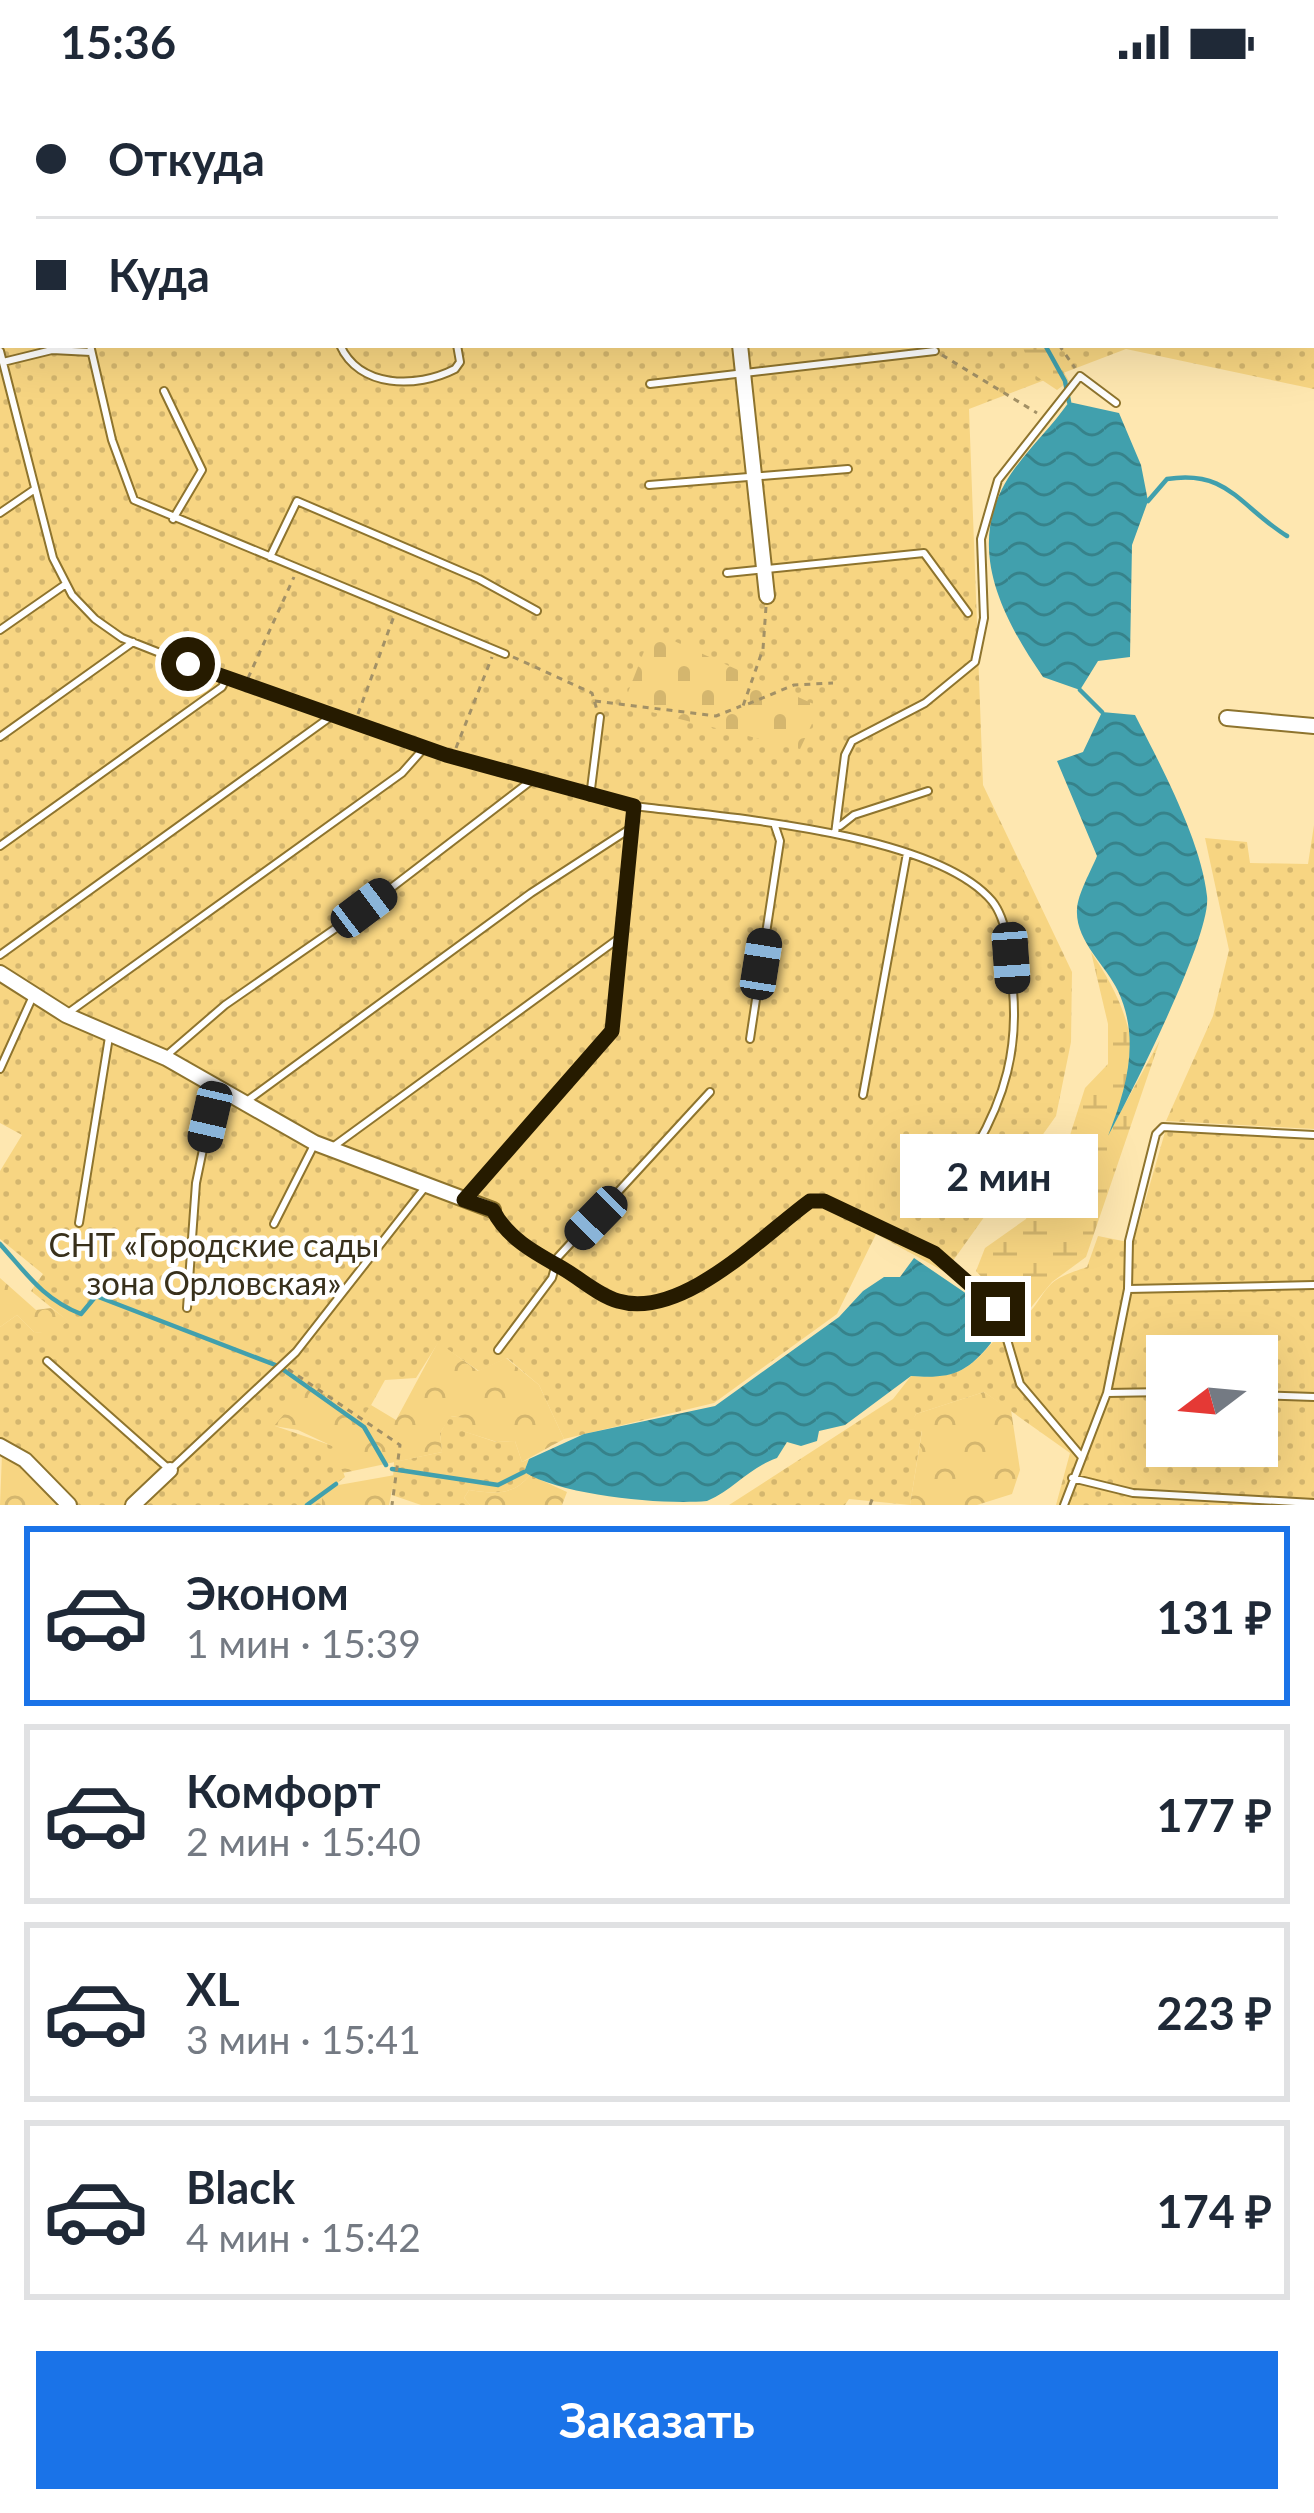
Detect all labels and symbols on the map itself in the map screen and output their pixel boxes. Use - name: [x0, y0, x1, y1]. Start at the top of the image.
- route start: [161, 637, 215, 691]
- car: [324, 872, 404, 944]
- car: [991, 921, 1031, 995]
- car: [738, 926, 784, 1002]
- car: [184, 1078, 236, 1156]
- callout: 2 мин: [899, 1135, 1097, 1219]
- car: [558, 1180, 634, 1256]
- park label: СНТ «Городские сады зона Орловская»: [49, 1224, 379, 1302]
- route end: [971, 1282, 1025, 1336]
- north arrow: [1146, 1335, 1278, 1467]

